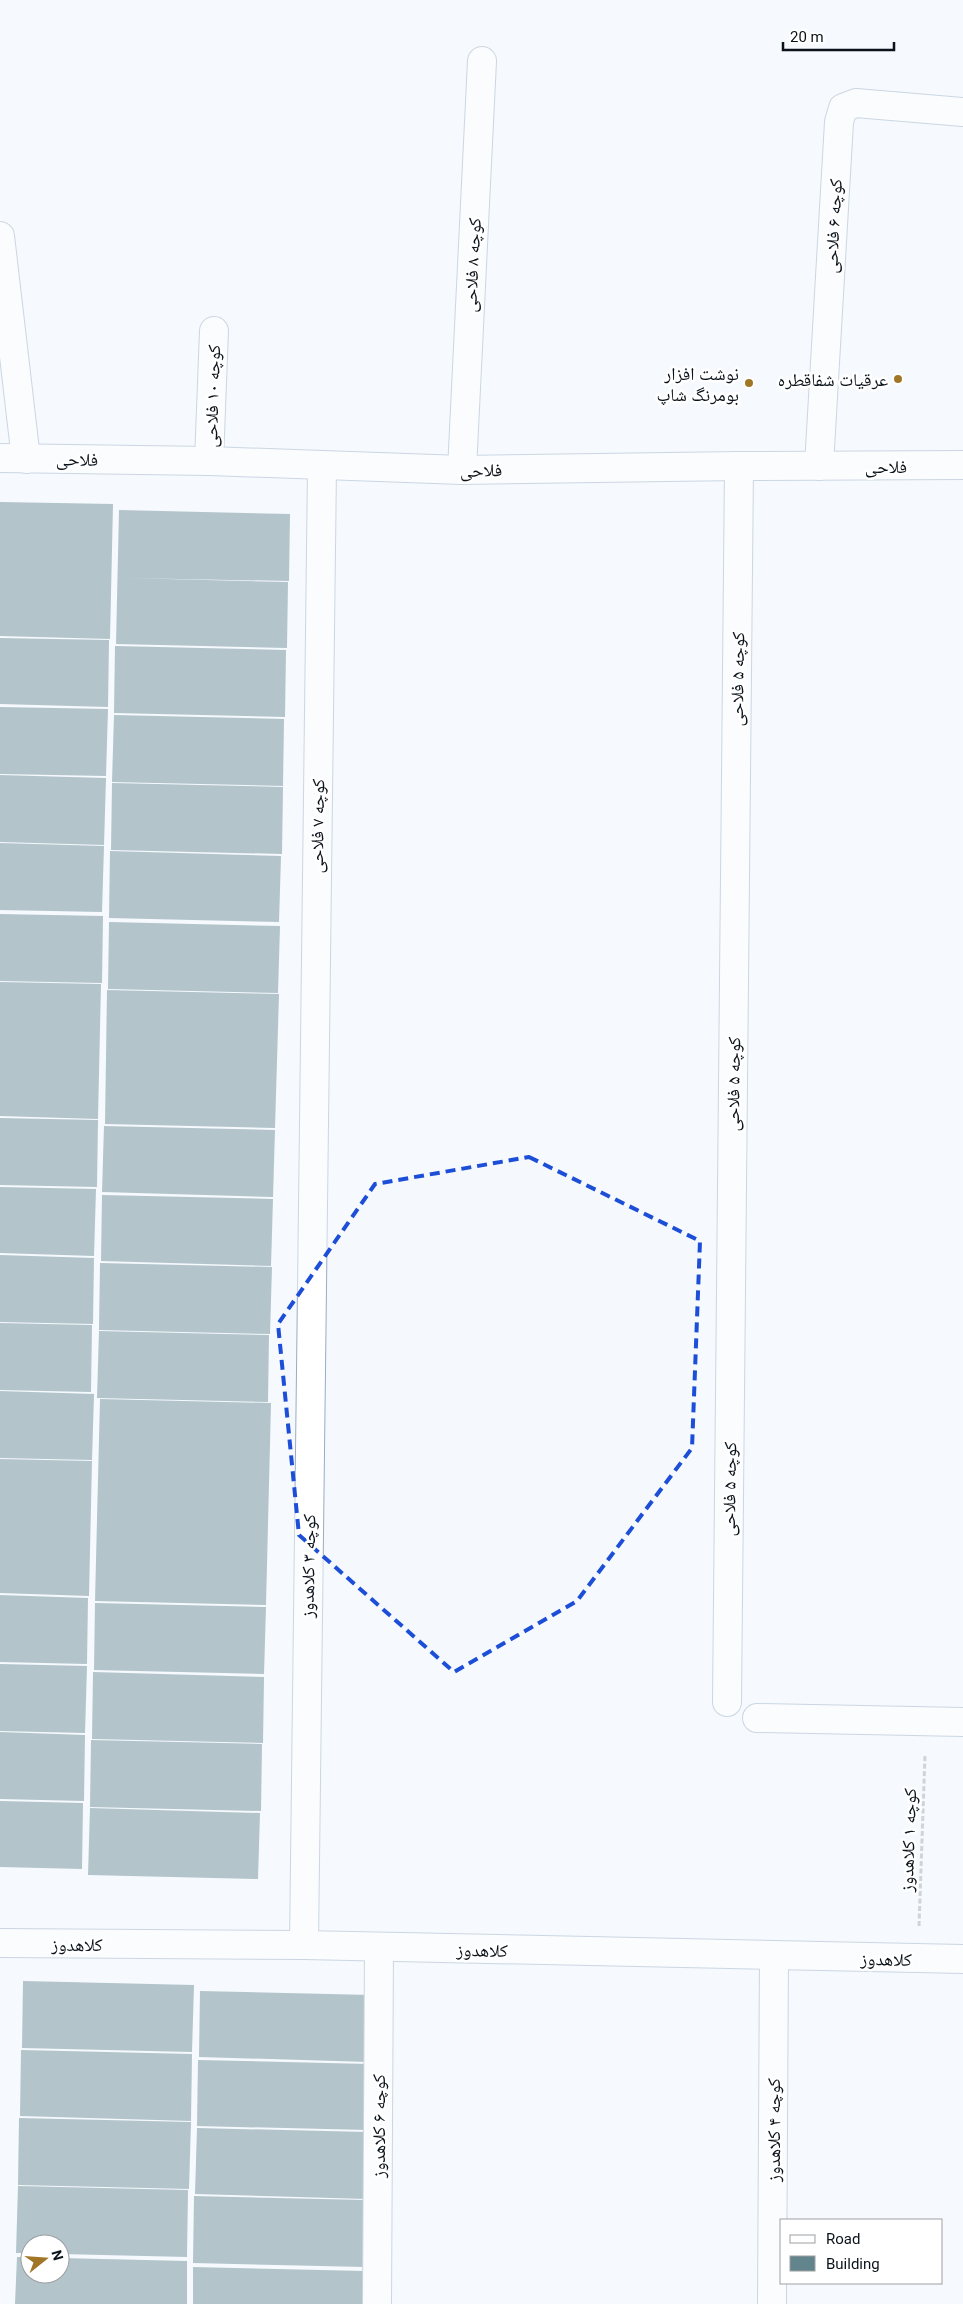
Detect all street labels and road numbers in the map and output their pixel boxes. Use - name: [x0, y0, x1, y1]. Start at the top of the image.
- street label: کوچه ۶ فلاحی: [820, 178, 847, 274]
- street label: کوچه ۸ فلاحی: [459, 217, 486, 313]
- street label: کوچه ۱۰ فلاحی: [200, 344, 225, 448]
- street label: فلاحی: [56, 448, 98, 471]
- street label: فلاحی: [865, 456, 907, 478]
- street label: فلاحی: [460, 459, 502, 482]
- street label: کوچه ۵ فلاحی: [726, 631, 749, 727]
- street label: کوچه ۷ فلاحی: [306, 778, 329, 874]
- street label: کوچه ۵ فلاحی: [722, 1036, 745, 1132]
- street label: کوچه ۵ فلاحی: [718, 1441, 741, 1537]
- street label: کوچه ۳ کلاهدوز: [297, 1513, 320, 1619]
- street label: کوچه ۱ کلاهدوز: [896, 1787, 921, 1893]
- street label: کلاهدوز: [50, 1934, 103, 1955]
- street label: کلاهدوز: [455, 1939, 508, 1961]
- street label: کلاهدوز: [859, 1948, 912, 1970]
- street label: کوچه ۶ کلاهدوز: [368, 2073, 389, 2179]
- street label: کوچه ۴ کلاهدوز: [763, 2077, 784, 2183]

